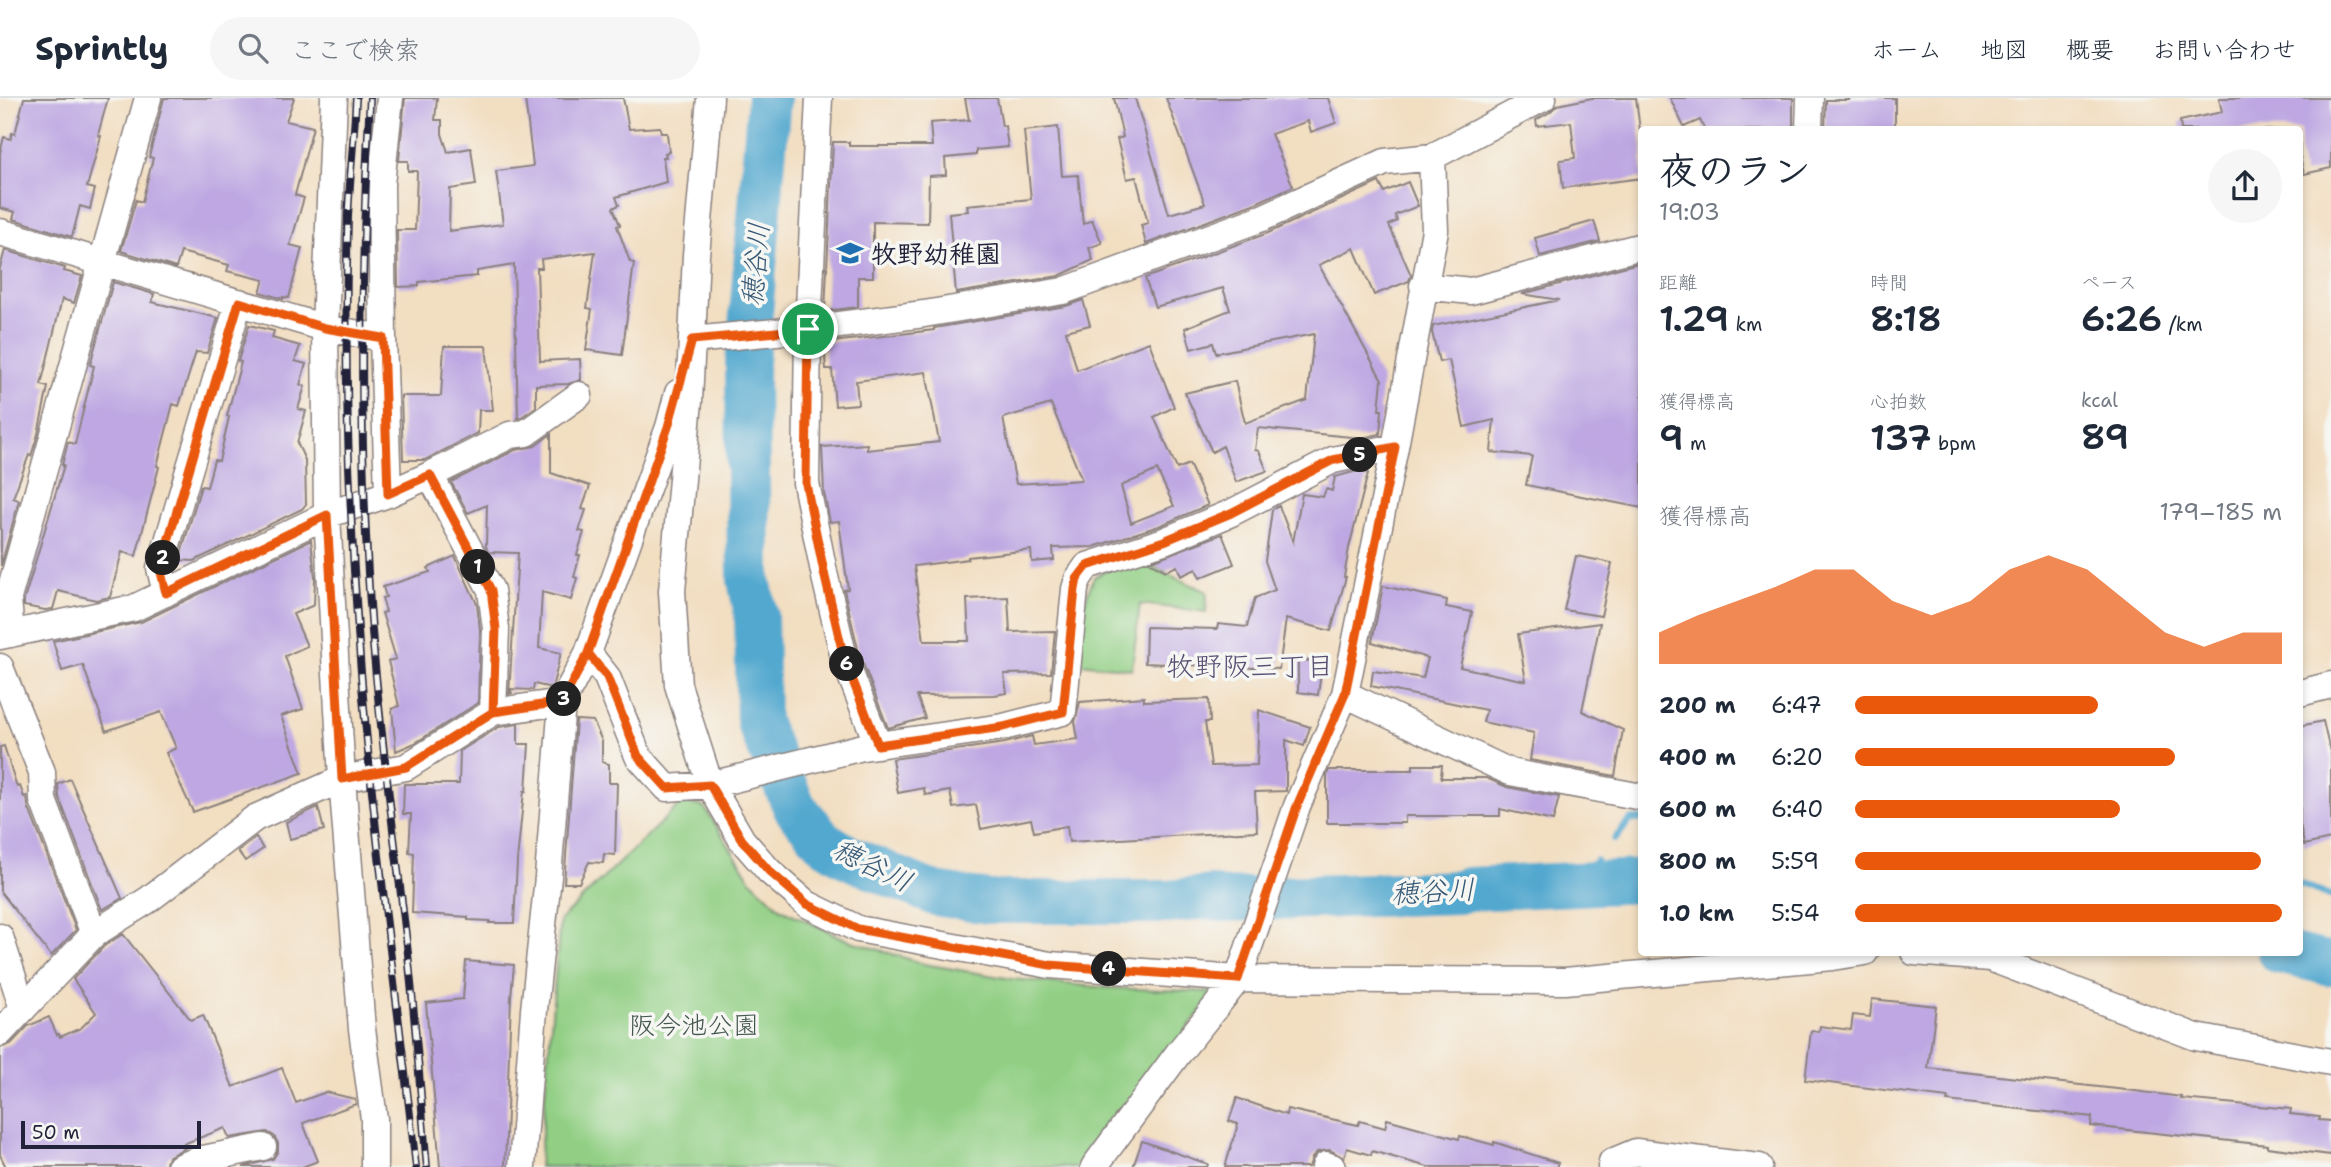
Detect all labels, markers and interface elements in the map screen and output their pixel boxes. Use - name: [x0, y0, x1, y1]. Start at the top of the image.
- search box: [210, 17, 700, 80]
- text: Sprintly: [35, 26, 168, 71]
- icon: search: [234, 29, 272, 67]
- text: ここで検索: [290, 32, 420, 67]
- text: ホーム: [1871, 34, 1942, 66]
- text: 地図: [1980, 34, 2028, 66]
- text: 概要: [2066, 34, 2114, 66]
- text: お問い合わせ: [2152, 34, 2296, 66]
- text: 夜のラン: [1659, 145, 1811, 196]
- button: share: [2208, 149, 2282, 223]
- text: 19:03: [1659, 197, 1720, 227]
- water label: 穂谷川: [732, 220, 778, 308]
- place label: 牧野幼稚園: [871, 236, 1001, 271]
- school or university icon: 牧野幼稚園: [835, 238, 865, 268]
- text: 距離: [1659, 270, 1697, 295]
- text: 時間: [1870, 270, 1908, 295]
- text: ペース: [2081, 270, 2137, 295]
- text: 1.29: [1659, 295, 1729, 342]
- text: 8:18: [1870, 295, 1942, 342]
- text: 6:26: [2081, 295, 2162, 342]
- pin: [778, 299, 838, 359]
- icon: arrive: [789, 310, 827, 348]
- text: km: [1729, 312, 1762, 337]
- text: /km: [2162, 312, 2203, 337]
- text: kcal: [2081, 388, 2118, 413]
- text: 獲得標高: [1659, 389, 1735, 414]
- text: 心拍数: [1870, 389, 1927, 414]
- text: 89: [2081, 413, 2129, 460]
- text: 9: [1659, 414, 1684, 461]
- text: 137: [1870, 414, 1931, 461]
- text: m: [1684, 431, 1706, 456]
- text: bpm: [1931, 431, 1976, 456]
- pin: 5: [1342, 438, 1378, 472]
- text: 5: [1354, 442, 1365, 467]
- text: 179–185 m: [2160, 497, 2282, 527]
- text: 獲得標高: [1659, 501, 1751, 531]
- pin: 2: [146, 540, 180, 575]
- text: 2: [156, 545, 169, 570]
- pin: 1: [461, 550, 496, 584]
- text: 1: [473, 554, 482, 579]
- pin: 6: [830, 646, 864, 682]
- district label: 牧野阪三丁目: [1166, 647, 1334, 685]
- text: 6: [840, 651, 853, 676]
- pin: 3: [546, 682, 582, 716]
- text: 3: [557, 686, 570, 711]
- text: 200 m: [1659, 690, 1736, 720]
- text: 6:47: [1771, 690, 1822, 720]
- text: 400 m: [1659, 742, 1736, 772]
- text: 6:20: [1771, 742, 1823, 772]
- text: 600 m: [1659, 794, 1736, 824]
- text: 6:40: [1771, 794, 1823, 824]
- water label: 穂谷川: [827, 830, 919, 900]
- text: 800 m: [1659, 846, 1736, 876]
- text: 5:59: [1771, 846, 1819, 876]
- water label: 穂谷川: [1390, 870, 1476, 912]
- text: 1.0 km: [1659, 898, 1734, 928]
- text: 5:54: [1771, 898, 1820, 928]
- pin: 4: [1092, 952, 1126, 986]
- text: 4: [1102, 956, 1115, 981]
- park label: 阪今池公園: [629, 1007, 759, 1042]
- scale bar: [21, 1118, 201, 1150]
- text: 50 m: [32, 1120, 80, 1145]

